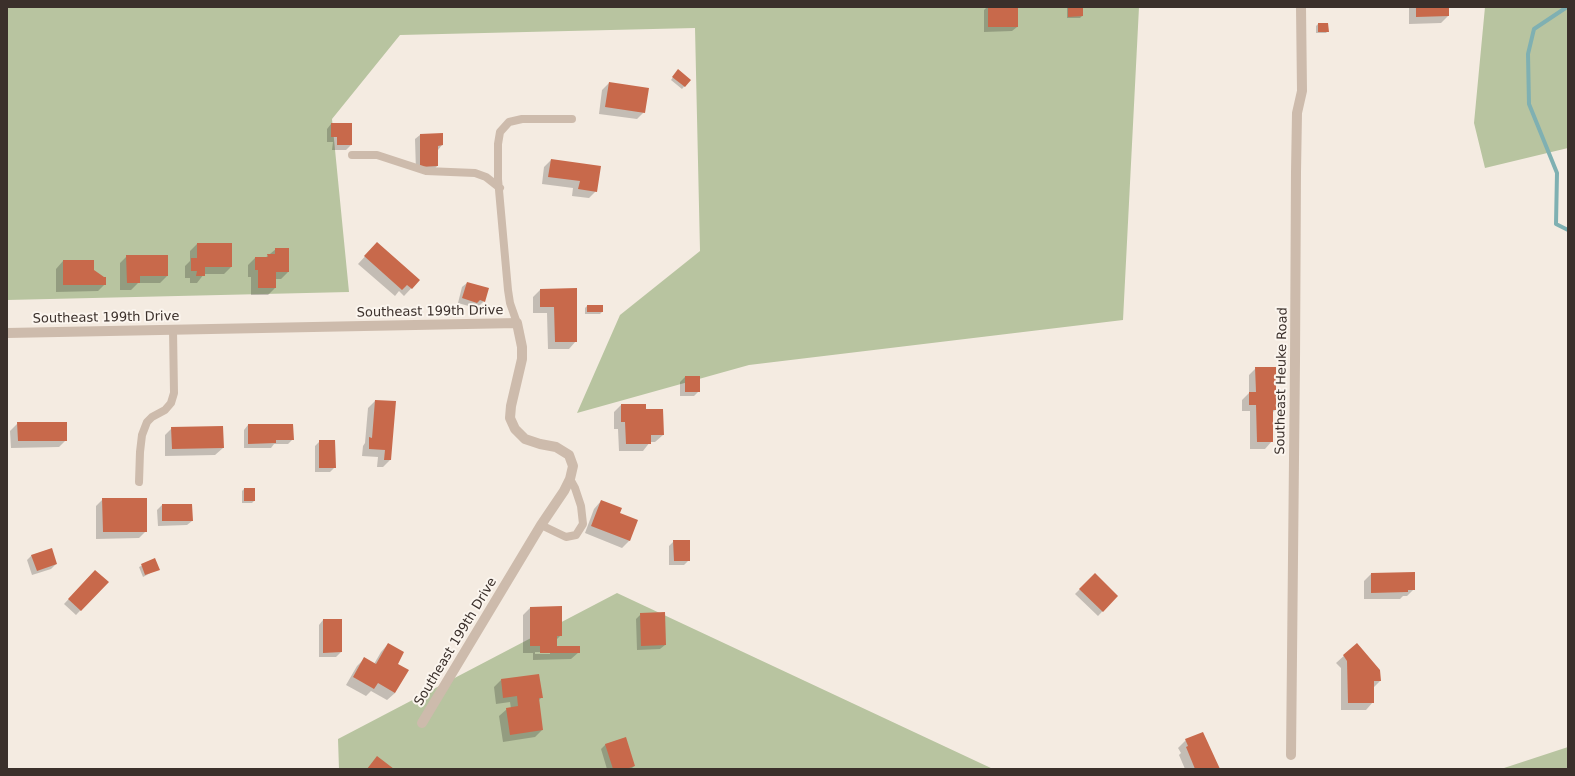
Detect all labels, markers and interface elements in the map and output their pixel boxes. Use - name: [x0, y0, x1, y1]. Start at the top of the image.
- street label: Southeast 199th Drive: [357, 303, 503, 321]
- street label: Southeast Heuke Road: [1273, 307, 1291, 455]
- street label: Southeast 199th Drive: [33, 309, 179, 327]
- street label: Southeast 199th Drive: [412, 575, 500, 709]

